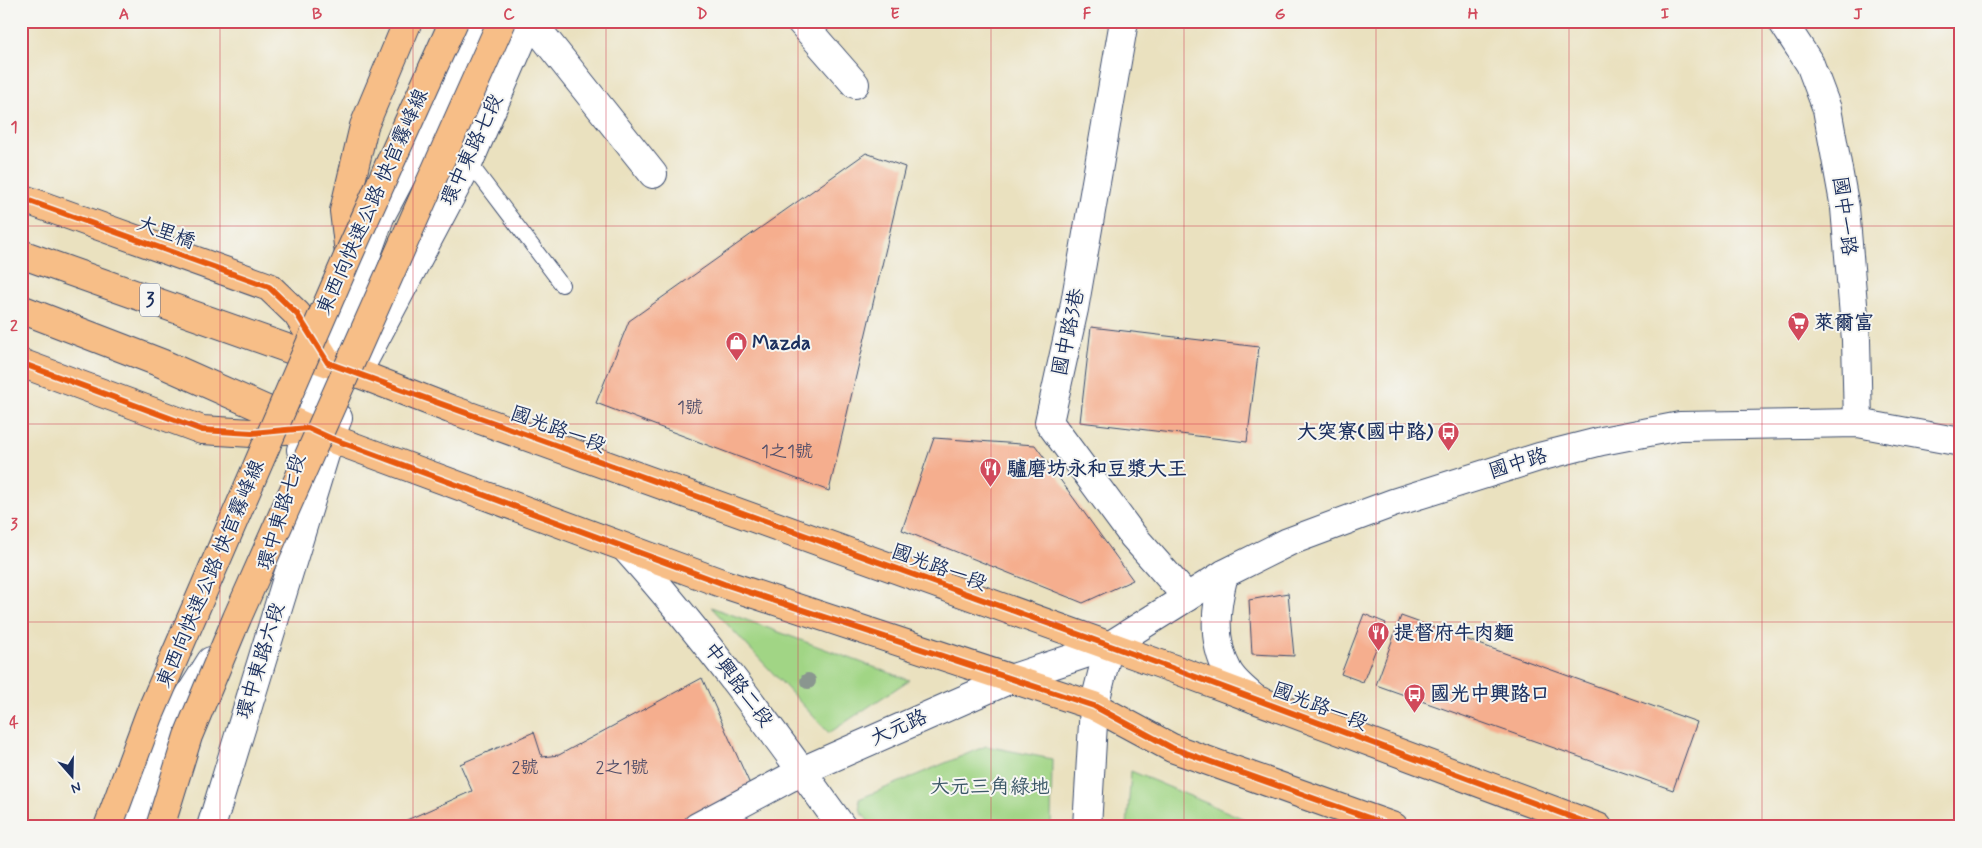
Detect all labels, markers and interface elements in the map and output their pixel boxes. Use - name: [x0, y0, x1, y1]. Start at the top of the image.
- text: A: [119, 4, 129, 25]
- text: B: [312, 4, 322, 25]
- text: C: [503, 4, 515, 25]
- text: D: [696, 4, 708, 25]
- text: E: [890, 4, 900, 25]
- text: F: [1083, 4, 1092, 25]
- text: G: [1275, 4, 1286, 25]
- text: H: [1468, 4, 1479, 25]
- text: I: [1661, 4, 1670, 25]
- text: J: [1853, 4, 1863, 25]
- street label: 東西向快速公路 快官霧峰線: [311, 84, 435, 320]
- street label: 環中東路七段: [434, 90, 510, 210]
- text: 1: [10, 117, 18, 138]
- street label: 國中一路: [1826, 175, 1862, 258]
- street label: 大里橋: [133, 210, 199, 256]
- road number: 3: [140, 284, 160, 316]
- street label: 國中路3巷: [1047, 285, 1092, 378]
- place label: 萊爾富: [1814, 310, 1874, 337]
- supermarket icon: 萊爾富: [1786, 311, 1810, 342]
- text: 2: [10, 316, 18, 337]
- place label: Mazda: [752, 330, 811, 357]
- shop icon: Mazda: [724, 331, 748, 362]
- house number: 1號: [677, 396, 703, 420]
- street label: 國光路一段: [506, 400, 610, 460]
- place label: 大突寮(國中路): [1297, 419, 1434, 446]
- bus stop icon: 大突寮(國中路): [1437, 420, 1461, 451]
- house number: 1之1號: [761, 440, 813, 464]
- street label: 國中路: [1485, 442, 1552, 486]
- street label: 環中東路七段: [252, 451, 312, 573]
- street label: 東西向快速公路 快官霧峰線: [151, 456, 271, 692]
- place label: 驢磨坊永和豆漿大王: [1007, 456, 1187, 483]
- restaurant icon: 驢磨坊永和豆漿大王: [979, 457, 1003, 488]
- text: 3: [10, 514, 18, 535]
- street label: 國光路一段: [887, 538, 991, 598]
- street label: 環中東路六段: [231, 600, 291, 722]
- place label: 提督府牛肉麵: [1394, 620, 1514, 647]
- restaurant icon: 提督府牛肉麵: [1366, 621, 1390, 652]
- street label: 中興路二段: [697, 637, 779, 733]
- street label: 國光路一段: [1268, 676, 1372, 738]
- place label: 國光中興路口: [1430, 681, 1550, 708]
- bus stop icon: 國光中興路口: [1402, 682, 1426, 713]
- street label: 大元路: [866, 703, 933, 753]
- text: 4: [9, 712, 19, 733]
- north arrow: [48, 750, 98, 800]
- house number: 2號: [512, 756, 538, 780]
- house number: 2之1號: [596, 756, 648, 780]
- park label: 大元三角綠地: [930, 774, 1050, 801]
- text: N: [69, 777, 84, 797]

